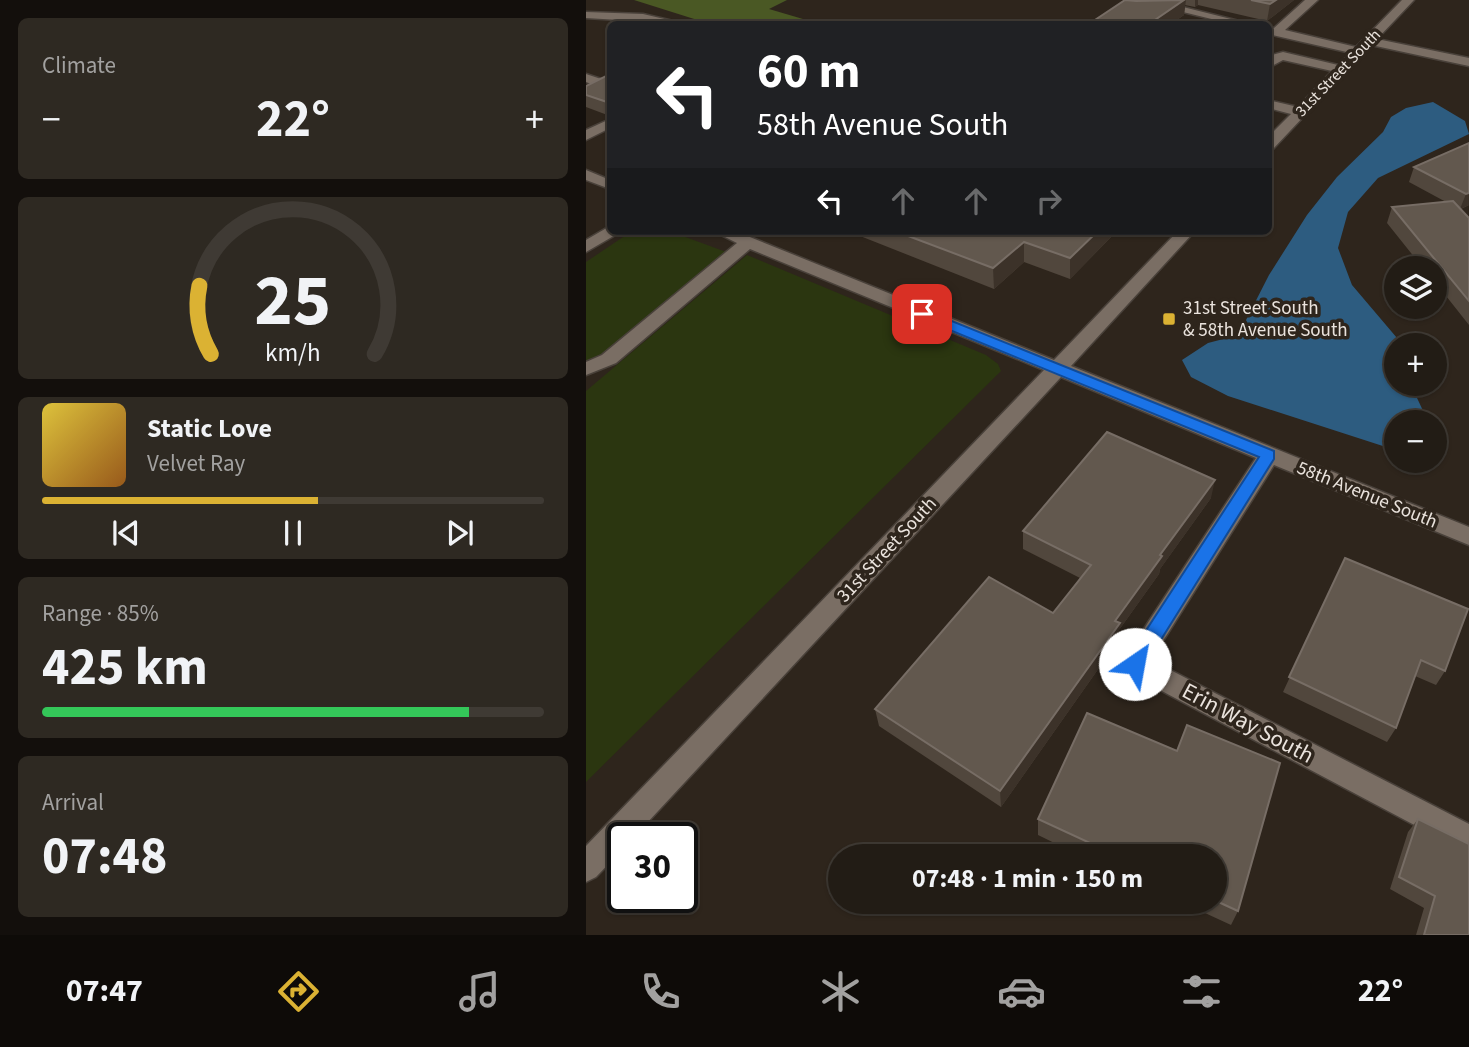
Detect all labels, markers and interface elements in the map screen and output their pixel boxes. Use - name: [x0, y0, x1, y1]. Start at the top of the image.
- street label: 31st Street South: [1290, 24, 1386, 122]
- text: 60 m: [757, 37, 861, 107]
- text: Climate: [42, 49, 116, 82]
- icon: left: [642, 49, 733, 140]
- text: 22°: [256, 83, 330, 157]
- text: −: [42, 93, 61, 147]
- text: +: [525, 93, 544, 147]
- text: 58th Avenue South: [757, 102, 1009, 148]
- icon: left: [811, 182, 849, 220]
- icon: ahead: [884, 182, 922, 220]
- icon: ahead: [957, 182, 995, 220]
- icon: right: [1030, 182, 1068, 220]
- text: 25: [255, 250, 331, 354]
- map controls: [1384, 256, 1447, 473]
- button: layers: [1384, 256, 1447, 319]
- pin: [892, 284, 952, 344]
- icon: arrive: [903, 295, 941, 333]
- place label: 31st Street South & 58th Avenue South: [1183, 295, 1348, 344]
- marker: 31st Street South & 58th Avenue South: [1161, 311, 1177, 327]
- button: +: [1384, 333, 1447, 396]
- text: km/h: [265, 335, 321, 371]
- text: Static Love: [147, 410, 272, 447]
- button: −: [1384, 410, 1447, 473]
- text: Velvet Ray: [147, 447, 245, 480]
- street label: 58th Avenue South: [1293, 455, 1441, 535]
- street label: 31st Street South: [831, 491, 943, 609]
- icon: previous: [107, 514, 145, 552]
- icon: pause: [274, 514, 312, 552]
- icon: next: [441, 514, 479, 552]
- text: Range · 85%: [42, 597, 159, 630]
- position arrow: [1098, 627, 1172, 701]
- text: 425 km: [42, 631, 208, 705]
- street label: Erin Way South: [1176, 674, 1320, 772]
- text: Arrival: [42, 786, 104, 819]
- text: 07:48: [42, 820, 167, 894]
- speed limit sign: 30: [607, 822, 698, 913]
- text: 07:48 · 1 min · 150 m: [912, 860, 1143, 897]
- icon: directions: [274, 967, 323, 1016]
- icon: music: [455, 967, 504, 1016]
- icon: phone: [636, 967, 685, 1016]
- icon: climate: [816, 967, 865, 1016]
- icon: car: [997, 967, 1046, 1016]
- icon: filters: [1177, 967, 1226, 1016]
- text: 07:47: [66, 968, 143, 1014]
- text: 22°: [1358, 968, 1403, 1014]

